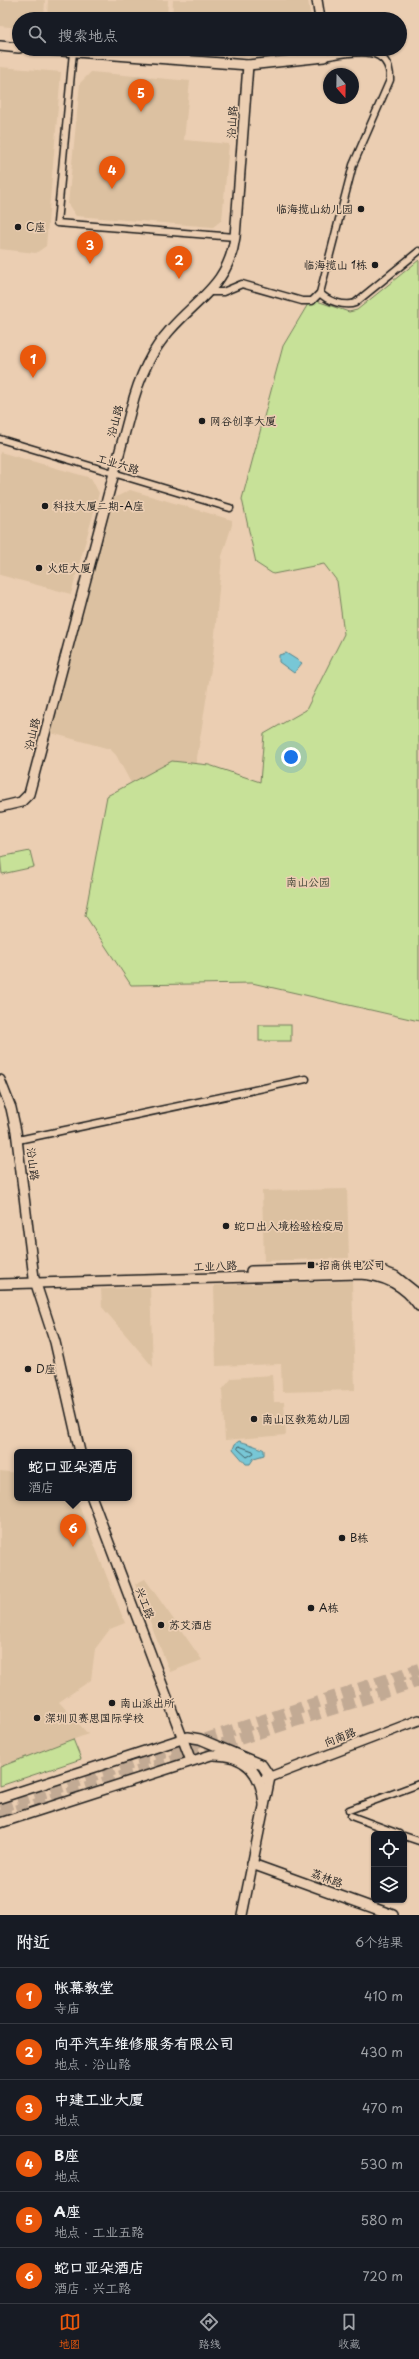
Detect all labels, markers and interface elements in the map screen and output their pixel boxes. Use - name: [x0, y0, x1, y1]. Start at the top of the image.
- search box: [12, 12, 407, 56]
- icon: search: [26, 23, 48, 45]
- text: 搜索地点: [58, 23, 118, 46]
- north arrow: [323, 68, 359, 104]
- pin: 5: [128, 79, 154, 112]
- street label: 沿山路: [222, 105, 241, 139]
- pin: 4: [99, 156, 125, 189]
- place label: 临海揽山幼儿园: [276, 200, 353, 217]
- marker: 临海揽山幼儿园: [356, 204, 366, 214]
- place label: C座: [26, 218, 45, 235]
- marker: C座: [13, 222, 23, 232]
- pin: 3: [77, 231, 103, 264]
- pin: 2: [166, 246, 192, 279]
- place label: 临海揽山 1栋: [303, 256, 367, 273]
- marker: 临海揽山 1栋: [370, 260, 380, 270]
- pin: 1: [20, 345, 46, 378]
- street label: 沿山路: [102, 403, 127, 439]
- place label: 网谷创享大厦: [210, 412, 276, 429]
- marker: 网谷创享大厦: [197, 416, 207, 426]
- street label: 工业六路: [95, 449, 142, 478]
- place label: 科技大厦二期-A座: [53, 497, 144, 514]
- marker: 科技大厦二期-A座: [40, 501, 50, 511]
- place label: 火炬大厦: [47, 559, 91, 576]
- marker: 火炬大厦: [34, 563, 44, 573]
- street label: 沿山路: [19, 716, 44, 752]
- your location: [281, 747, 301, 767]
- park label: 南山公园: [286, 873, 330, 890]
- street label: 沿山路: [23, 1147, 44, 1181]
- place label: 蛇口出入境检验检疫局: [234, 1217, 344, 1234]
- marker: 蛇口出入境检验检疫局: [221, 1221, 231, 1231]
- street label: 工业八路: [193, 1256, 237, 1275]
- place label: 招商供电公司: [319, 1256, 385, 1273]
- marker: 招商供电公司: [306, 1260, 316, 1270]
- place label: D座: [36, 1360, 56, 1377]
- marker: D座: [23, 1364, 33, 1374]
- place label: 南山区教苑幼儿园: [262, 1410, 350, 1427]
- marker: 南山区教苑幼儿园: [249, 1414, 259, 1424]
- popup: [14, 1449, 132, 1501]
- text: 蛇口亚朵酒店: [28, 1454, 118, 1477]
- text: 酒店: [28, 1477, 54, 1496]
- pin: 6: [60, 1514, 86, 1547]
- place label: B栋: [350, 1529, 368, 1546]
- marker: B栋: [337, 1533, 347, 1543]
- street label: 兴工路: [132, 1584, 159, 1621]
- place label: A栋: [319, 1599, 338, 1616]
- marker: A栋: [306, 1603, 316, 1613]
- place label: 苏艾酒店: [169, 1616, 213, 1633]
- marker: 苏艾酒店: [156, 1620, 166, 1630]
- place label: 南山派出所: [120, 1694, 175, 1711]
- marker: 南山派出所: [107, 1698, 117, 1708]
- place label: 深圳贝赛思国际学校: [45, 1709, 144, 1726]
- marker: 深圳贝赛思国际学校: [32, 1713, 42, 1723]
- street label: 向南路: [321, 1723, 358, 1750]
- map controls: [371, 1831, 407, 1903]
- button: locate: [371, 1831, 407, 1867]
- street label: 荔林路: [309, 1864, 346, 1891]
- button: layers: [371, 1867, 407, 1903]
- text: 附近: [16, 1928, 50, 1954]
- text: 6个结果: [355, 1932, 403, 1951]
- text: 帐幕教堂: [54, 1975, 114, 1998]
- text: 1: [26, 1986, 32, 2005]
- text: 410 m: [364, 1986, 403, 2005]
- text: 寺庙: [54, 1998, 80, 2017]
- text: 向平汽车维修服务有限公司: [54, 2031, 234, 2054]
- text: 2: [24, 2042, 34, 2061]
- text: 430 m: [361, 2042, 403, 2061]
- text: 地点 · 沿山路: [54, 2054, 131, 2073]
- text: 中建工业大厦: [54, 2087, 144, 2110]
- text: 3: [25, 2098, 33, 2117]
- text: 470 m: [362, 2098, 403, 2117]
- text: 地点: [54, 2110, 80, 2129]
- text: B座: [54, 2143, 79, 2166]
- text: 4: [25, 2154, 33, 2173]
- text: 530 m: [360, 2154, 403, 2173]
- text: 地点: [54, 2166, 80, 2185]
- text: A座: [54, 2199, 81, 2222]
- text: 5: [25, 2210, 33, 2229]
- text: 580 m: [361, 2210, 403, 2229]
- text: 地点 · 工业五路: [54, 2222, 144, 2241]
- text: 蛇口亚朵酒店: [54, 2255, 144, 2278]
- text: 6: [24, 2266, 34, 2285]
- text: 720 m: [363, 2266, 403, 2285]
- text: 酒店 · 兴工路: [54, 2278, 131, 2297]
- tab: 地图: [59, 2311, 81, 2352]
- tab: 路线: [198, 2311, 220, 2352]
- tab: 收藏: [338, 2311, 360, 2352]

